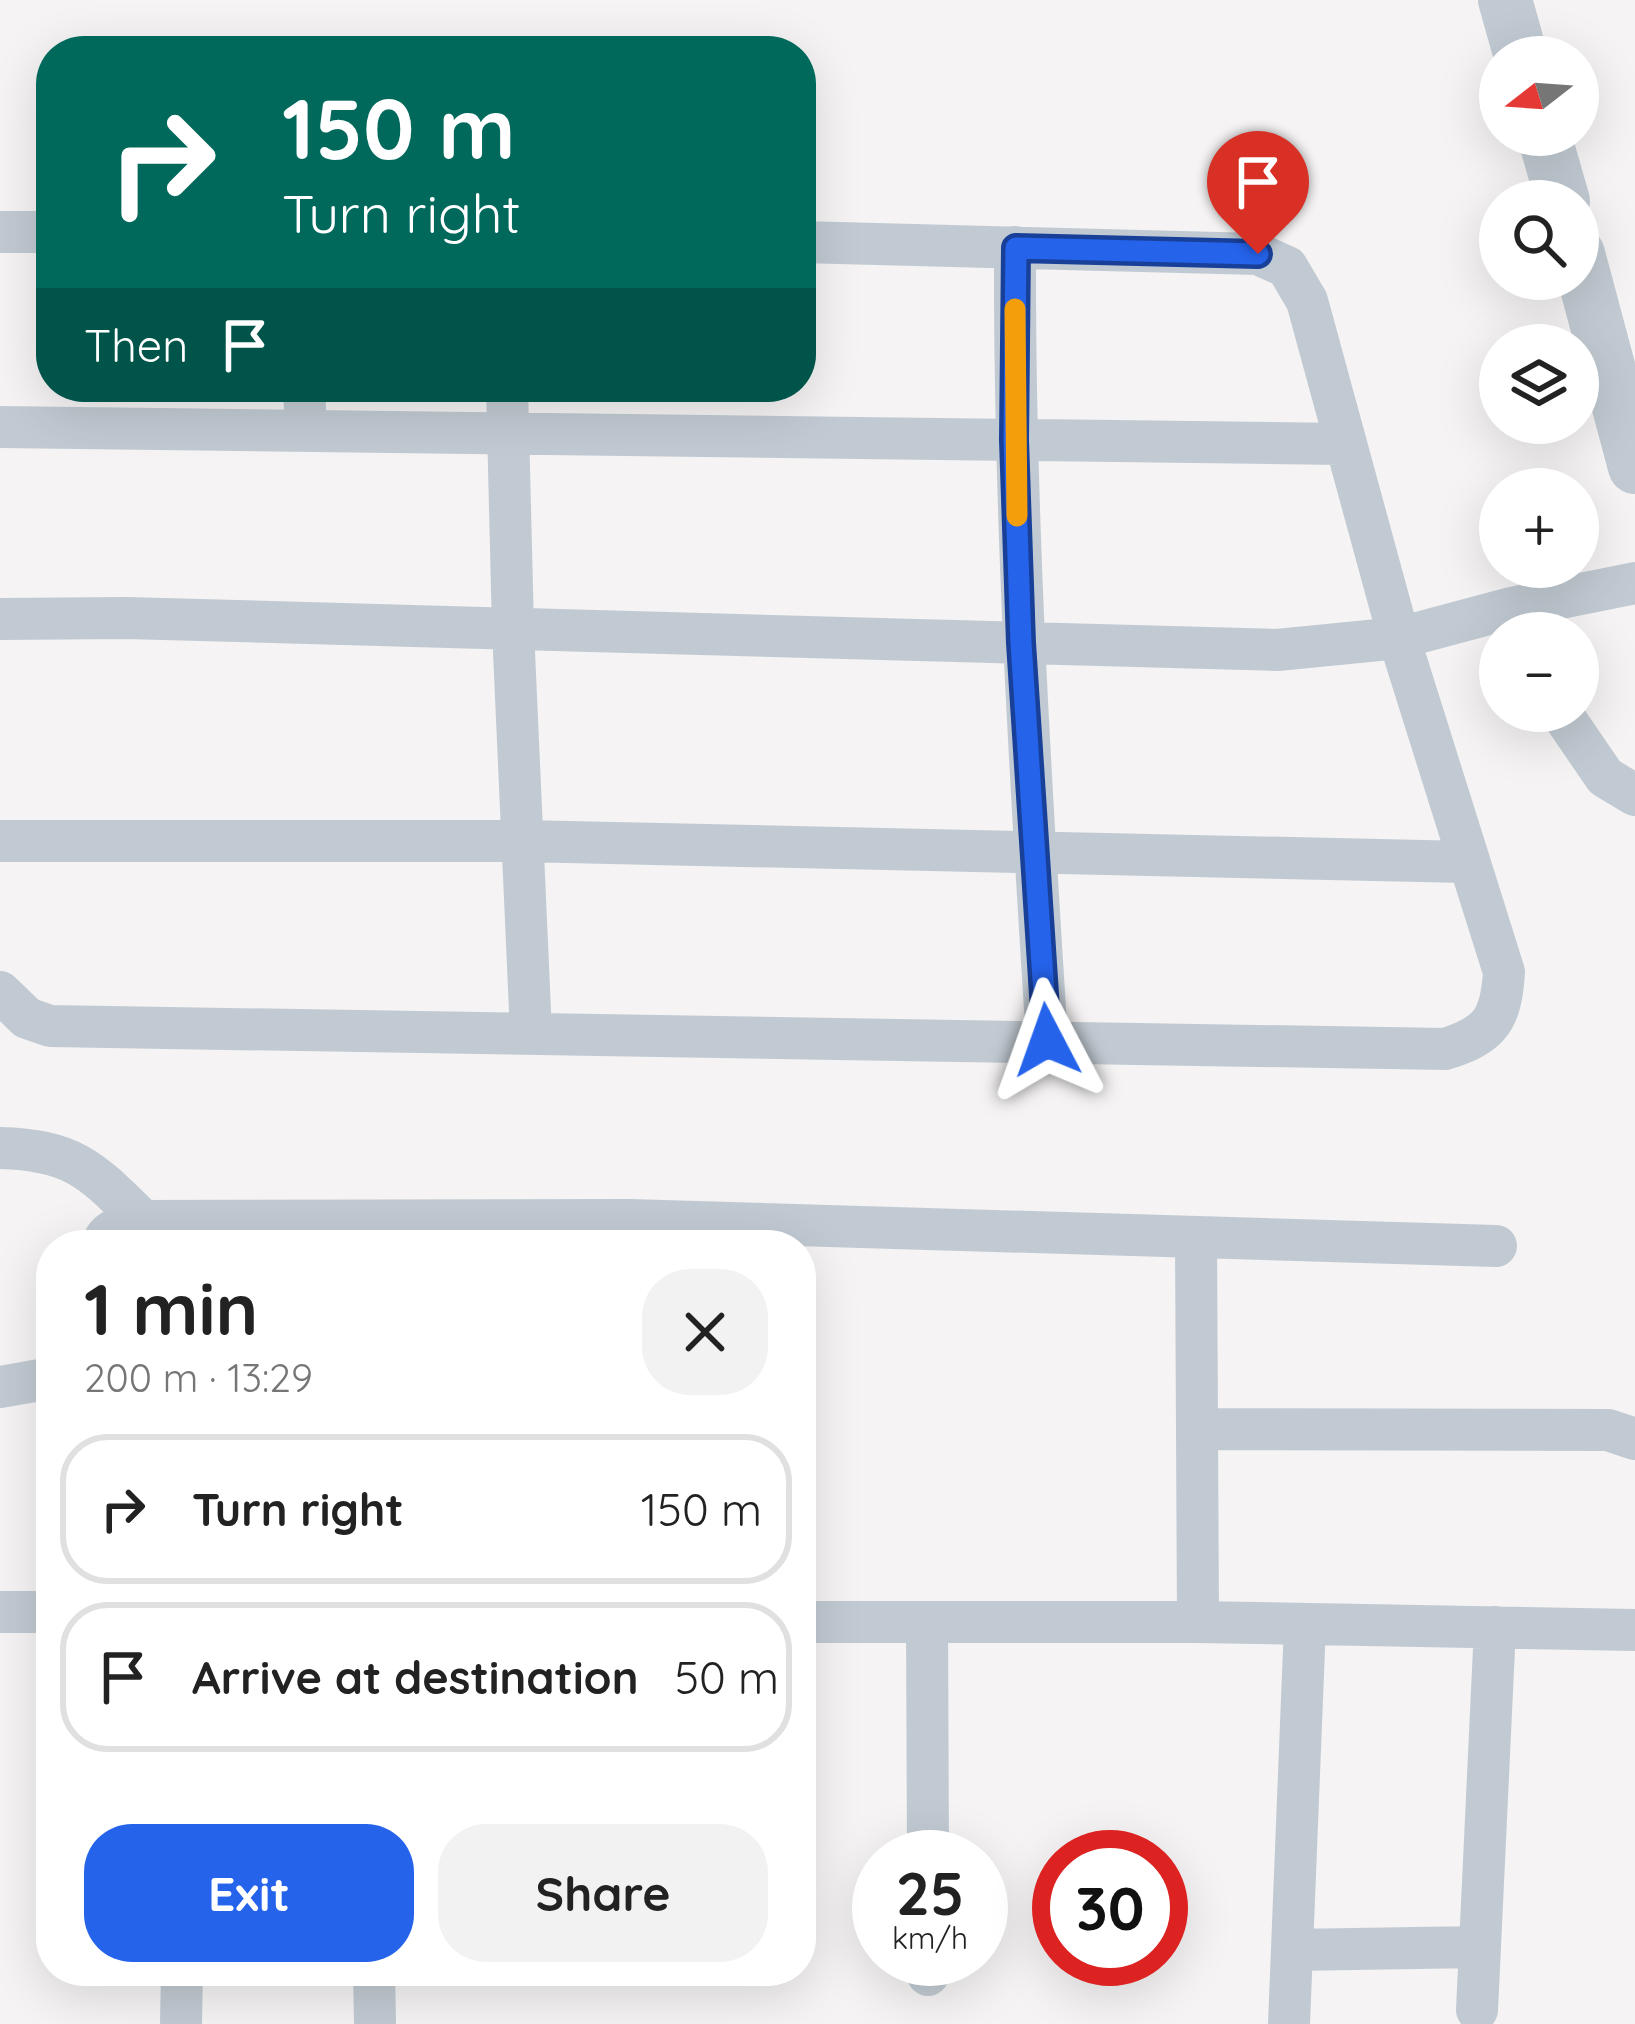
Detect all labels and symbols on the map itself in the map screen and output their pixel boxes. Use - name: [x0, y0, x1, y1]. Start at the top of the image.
- north arrow: [1479, 36, 1599, 156]
- pin: [1207, 131, 1309, 254]
- position arrow: [984, 977, 1110, 1103]
- speed limit sign: 30: [1032, 1830, 1188, 1986]

